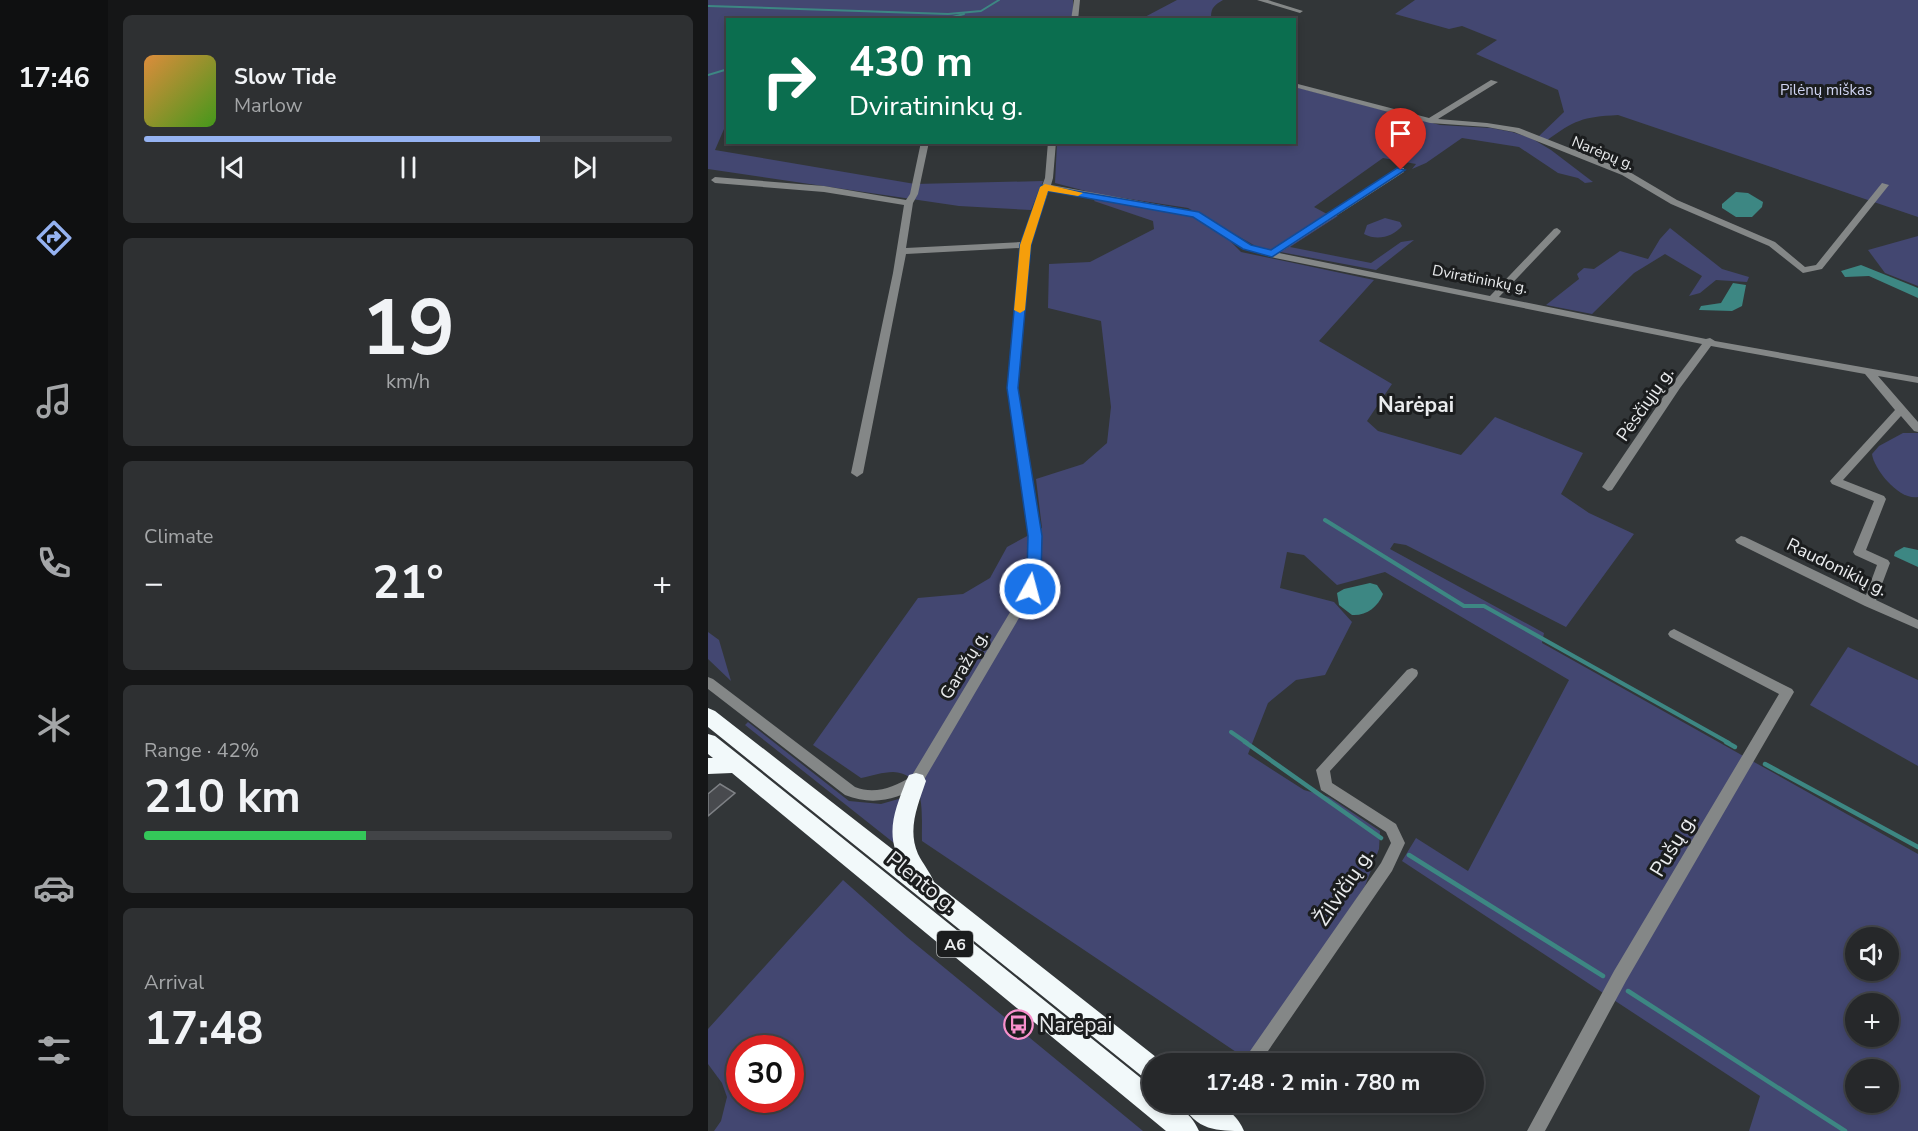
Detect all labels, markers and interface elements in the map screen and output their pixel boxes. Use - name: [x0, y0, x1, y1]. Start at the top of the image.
- text: 430 m: [849, 34, 973, 91]
- icon: right: [750, 42, 828, 120]
- text: 17:46: [18, 60, 90, 97]
- text: Slow Tide: [234, 62, 336, 92]
- park label: Pilėnų miškas: [1780, 80, 1872, 100]
- text: Dviratininkų g.: [849, 88, 1023, 125]
- text: Marlow: [234, 92, 302, 119]
- pin: [1375, 108, 1426, 170]
- icon: arrive: [1384, 117, 1417, 150]
- street label: Narėpų g.: [1569, 131, 1637, 175]
- icon: previous: [216, 151, 249, 184]
- icon: pause: [392, 151, 425, 184]
- icon: next: [568, 151, 601, 184]
- icon: directions: [33, 217, 75, 259]
- street label: Dviratininkų g.: [1431, 260, 1529, 298]
- text: 19: [361, 275, 455, 382]
- street label: Pėsčiųjų g.: [1611, 362, 1679, 446]
- text: km/h: [386, 368, 430, 395]
- icon: music: [33, 380, 75, 422]
- district label: Narėpai: [1378, 391, 1454, 419]
- text: Climate: [144, 523, 213, 550]
- street label: Raudonikių g.: [1783, 532, 1891, 602]
- icon: phone: [33, 542, 75, 584]
- text: 21°: [372, 553, 444, 614]
- position arrow: [998, 557, 1062, 621]
- text: −: [144, 561, 164, 606]
- text: +: [652, 561, 672, 606]
- street label: Garažų g.: [934, 626, 994, 704]
- icon: climate: [33, 704, 75, 746]
- text: Range · 42%: [144, 737, 259, 764]
- text: 210 km: [144, 767, 301, 828]
- street label: Pušų g.: [1643, 808, 1703, 882]
- street label: Žilvičių g.: [1308, 843, 1380, 931]
- street label: Plento g.: [881, 845, 963, 919]
- icon: car: [33, 867, 75, 909]
- map controls: [1845, 927, 1899, 1113]
- button: sound: [1845, 927, 1899, 981]
- road number: A6: [937, 931, 973, 957]
- text: Arrival: [144, 969, 204, 996]
- button: +: [1845, 993, 1899, 1047]
- text: 17:48: [144, 999, 263, 1060]
- bus stop icon: Narėpai: [1002, 1009, 1034, 1041]
- place label: Narėpai: [1039, 1011, 1112, 1039]
- icon: filters: [33, 1029, 75, 1071]
- speed limit sign: 30: [726, 1035, 804, 1113]
- button: −: [1845, 1059, 1899, 1113]
- text: 17:48 · 2 min · 780 m: [1206, 1068, 1420, 1098]

